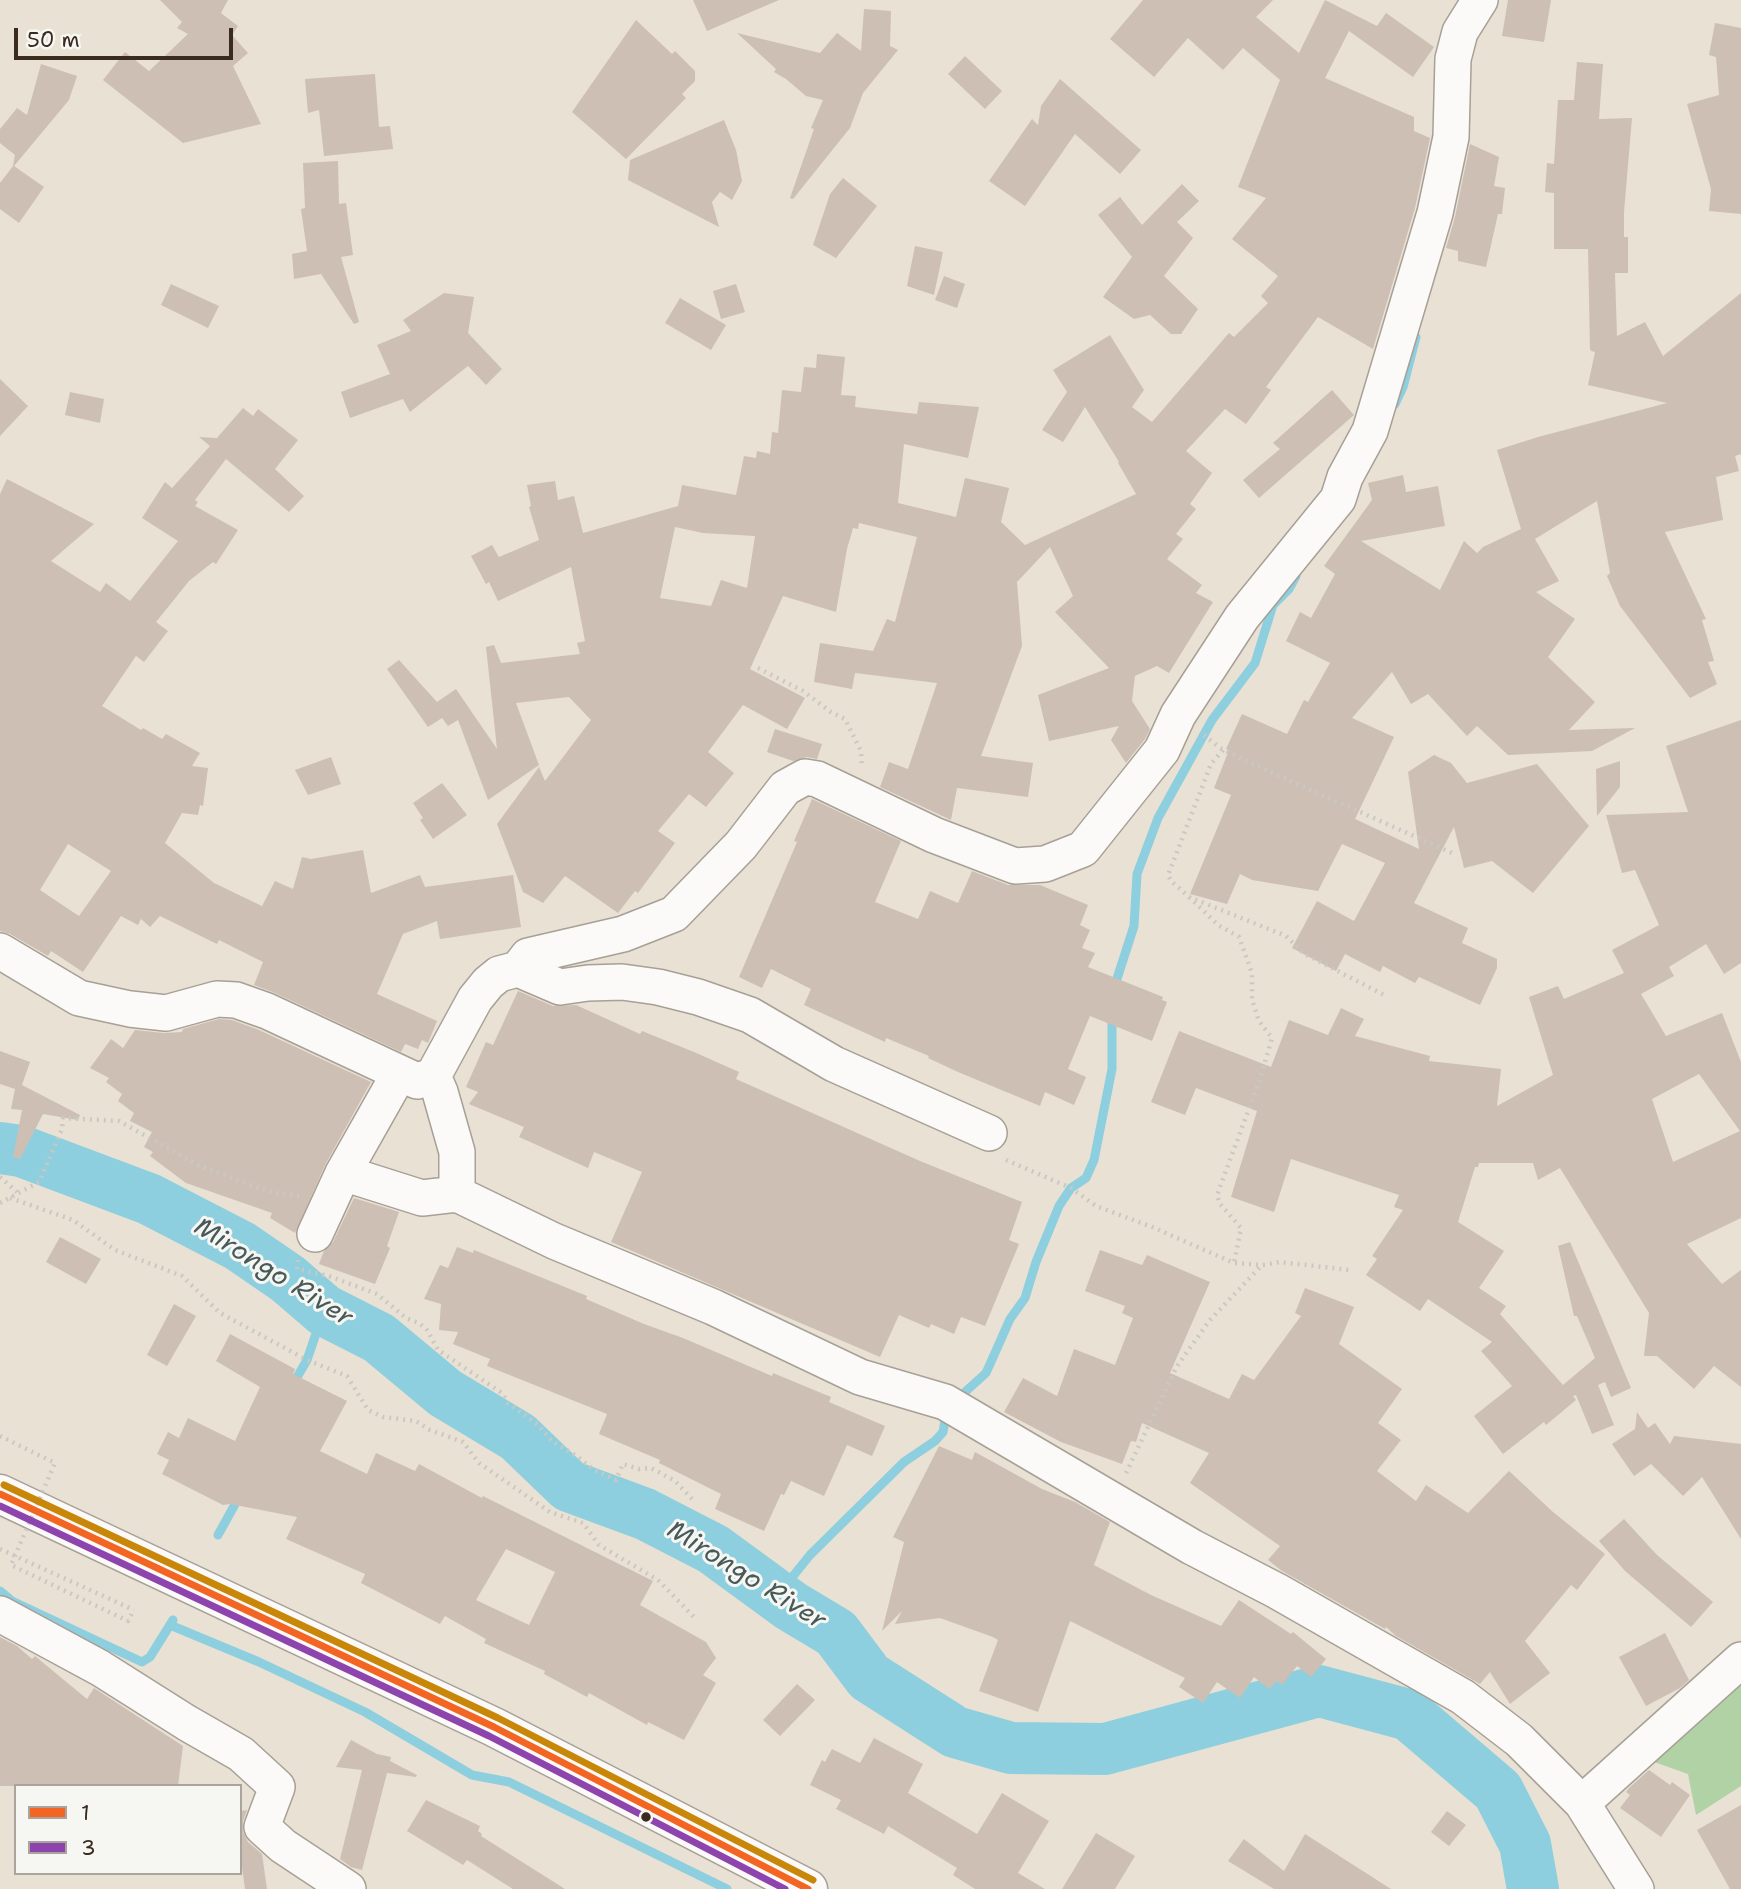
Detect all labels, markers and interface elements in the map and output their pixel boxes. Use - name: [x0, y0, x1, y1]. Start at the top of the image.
- scale bar: [18, 14, 236, 58]
- text: 50 m: [27, 26, 80, 54]
- water label: Mirongo River: [188, 1212, 358, 1334]
- water label: Mirongo River: [661, 1515, 831, 1637]
- legend: [14, 1784, 242, 1875]
- text: 1: [81, 1799, 90, 1827]
- unlabelled marker: [639, 1810, 653, 1824]
- text: 3: [81, 1834, 96, 1862]

